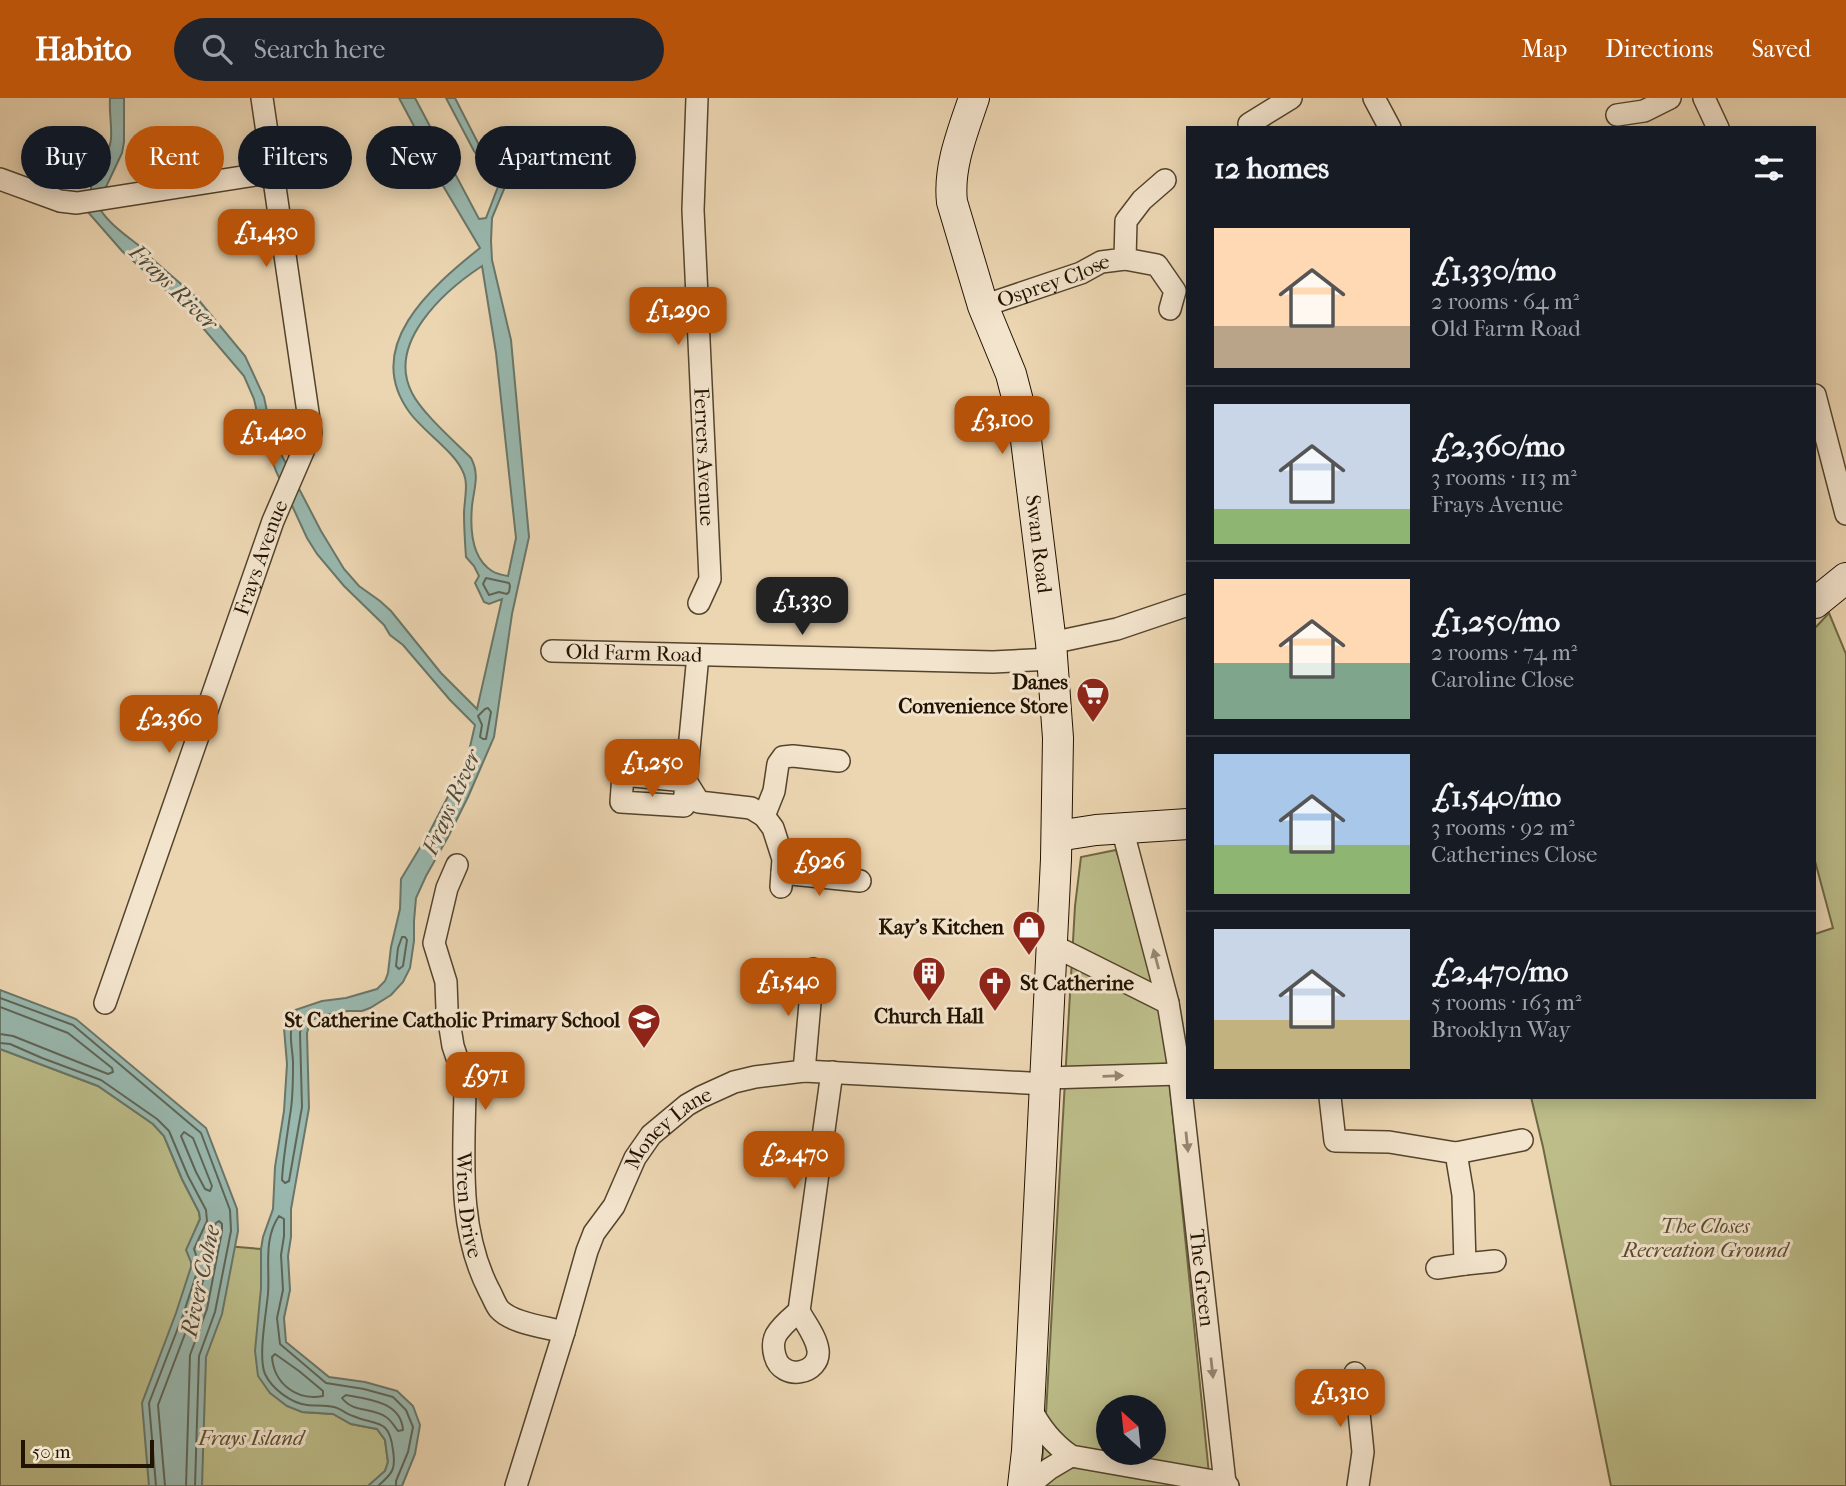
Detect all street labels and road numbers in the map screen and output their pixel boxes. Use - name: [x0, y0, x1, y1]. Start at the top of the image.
- street label: Osprey Close: [994, 249, 1111, 312]
- street label: Ferrers Avenue: [689, 387, 720, 527]
- street label: Swan Road: [1021, 494, 1057, 595]
- street label: Frays Avenue: [229, 496, 293, 618]
- street label: Old Farm Road: [565, 639, 703, 667]
- street label: Money Lane: [620, 1082, 715, 1173]
- street label: Wren Drive: [452, 1151, 487, 1261]
- street label: The Green: [1185, 1228, 1219, 1328]

